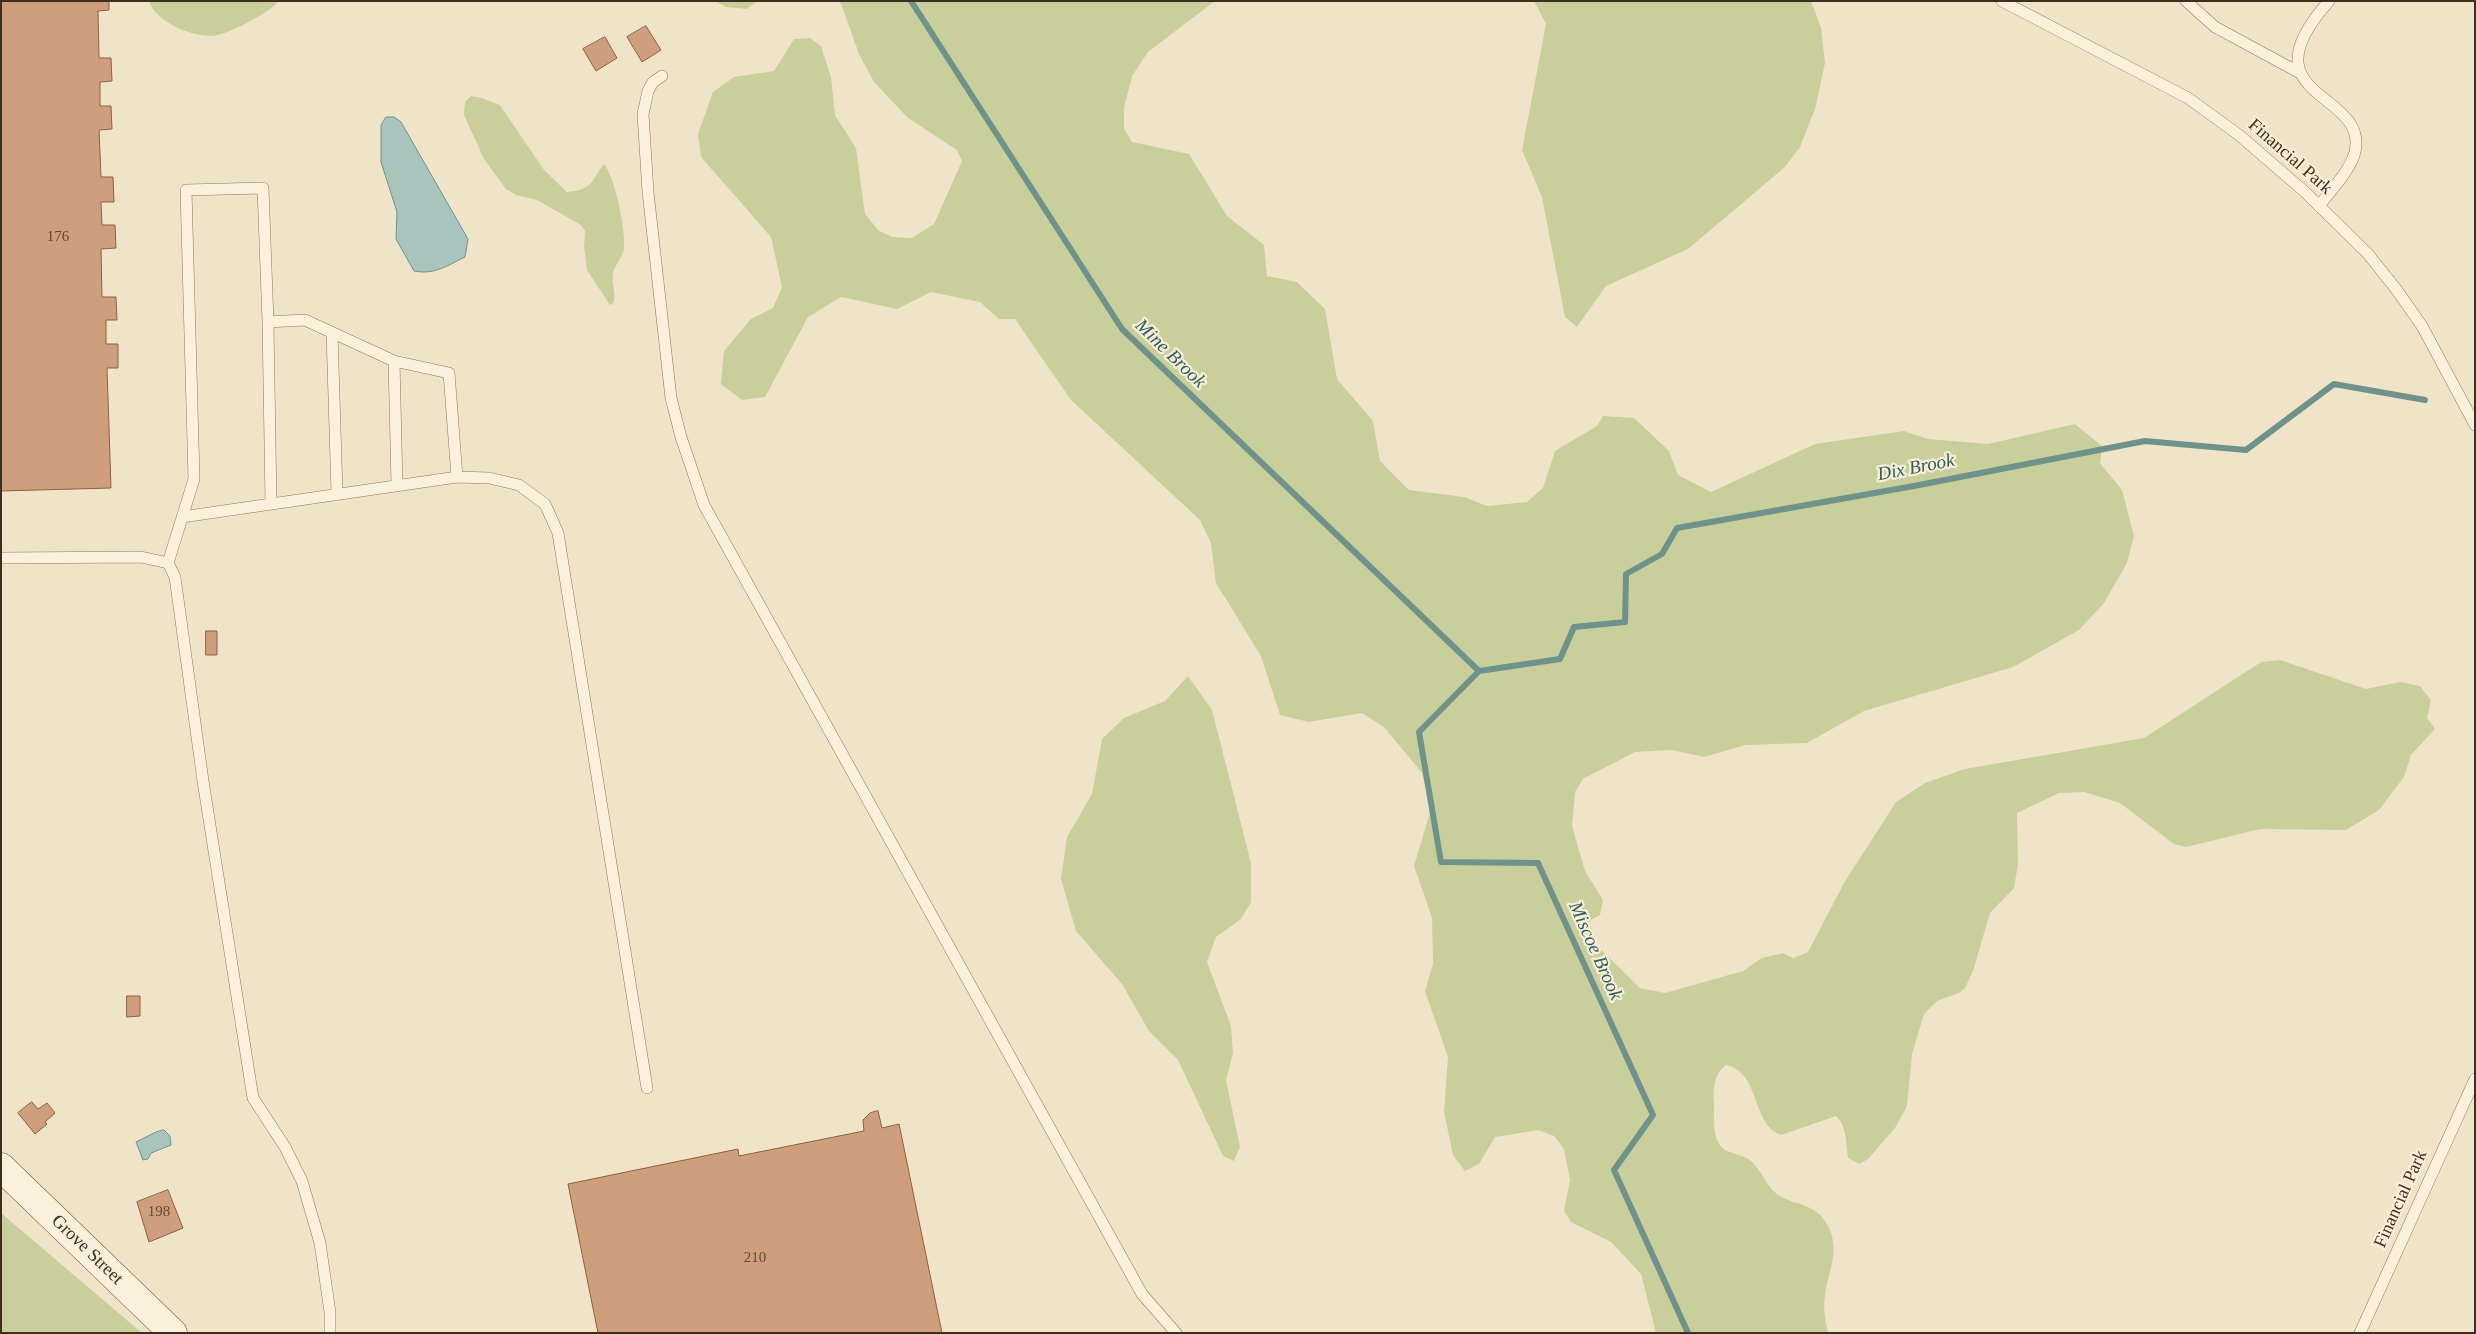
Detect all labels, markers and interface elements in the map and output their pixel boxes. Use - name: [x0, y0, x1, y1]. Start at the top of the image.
- street label: Financial Park: [2243, 115, 2337, 199]
- house number: 176: [47, 228, 69, 246]
- water label: Mine Brook: [1130, 315, 1210, 393]
- water label: Dix Brook: [1876, 449, 1956, 487]
- water label: Miscoe Brook: [1563, 898, 1627, 1004]
- street label: Financial Park: [2370, 1147, 2432, 1251]
- house number: 198: [148, 1203, 170, 1221]
- street label: Grove Street: [47, 1210, 127, 1290]
- house number: 210: [744, 1249, 766, 1267]

